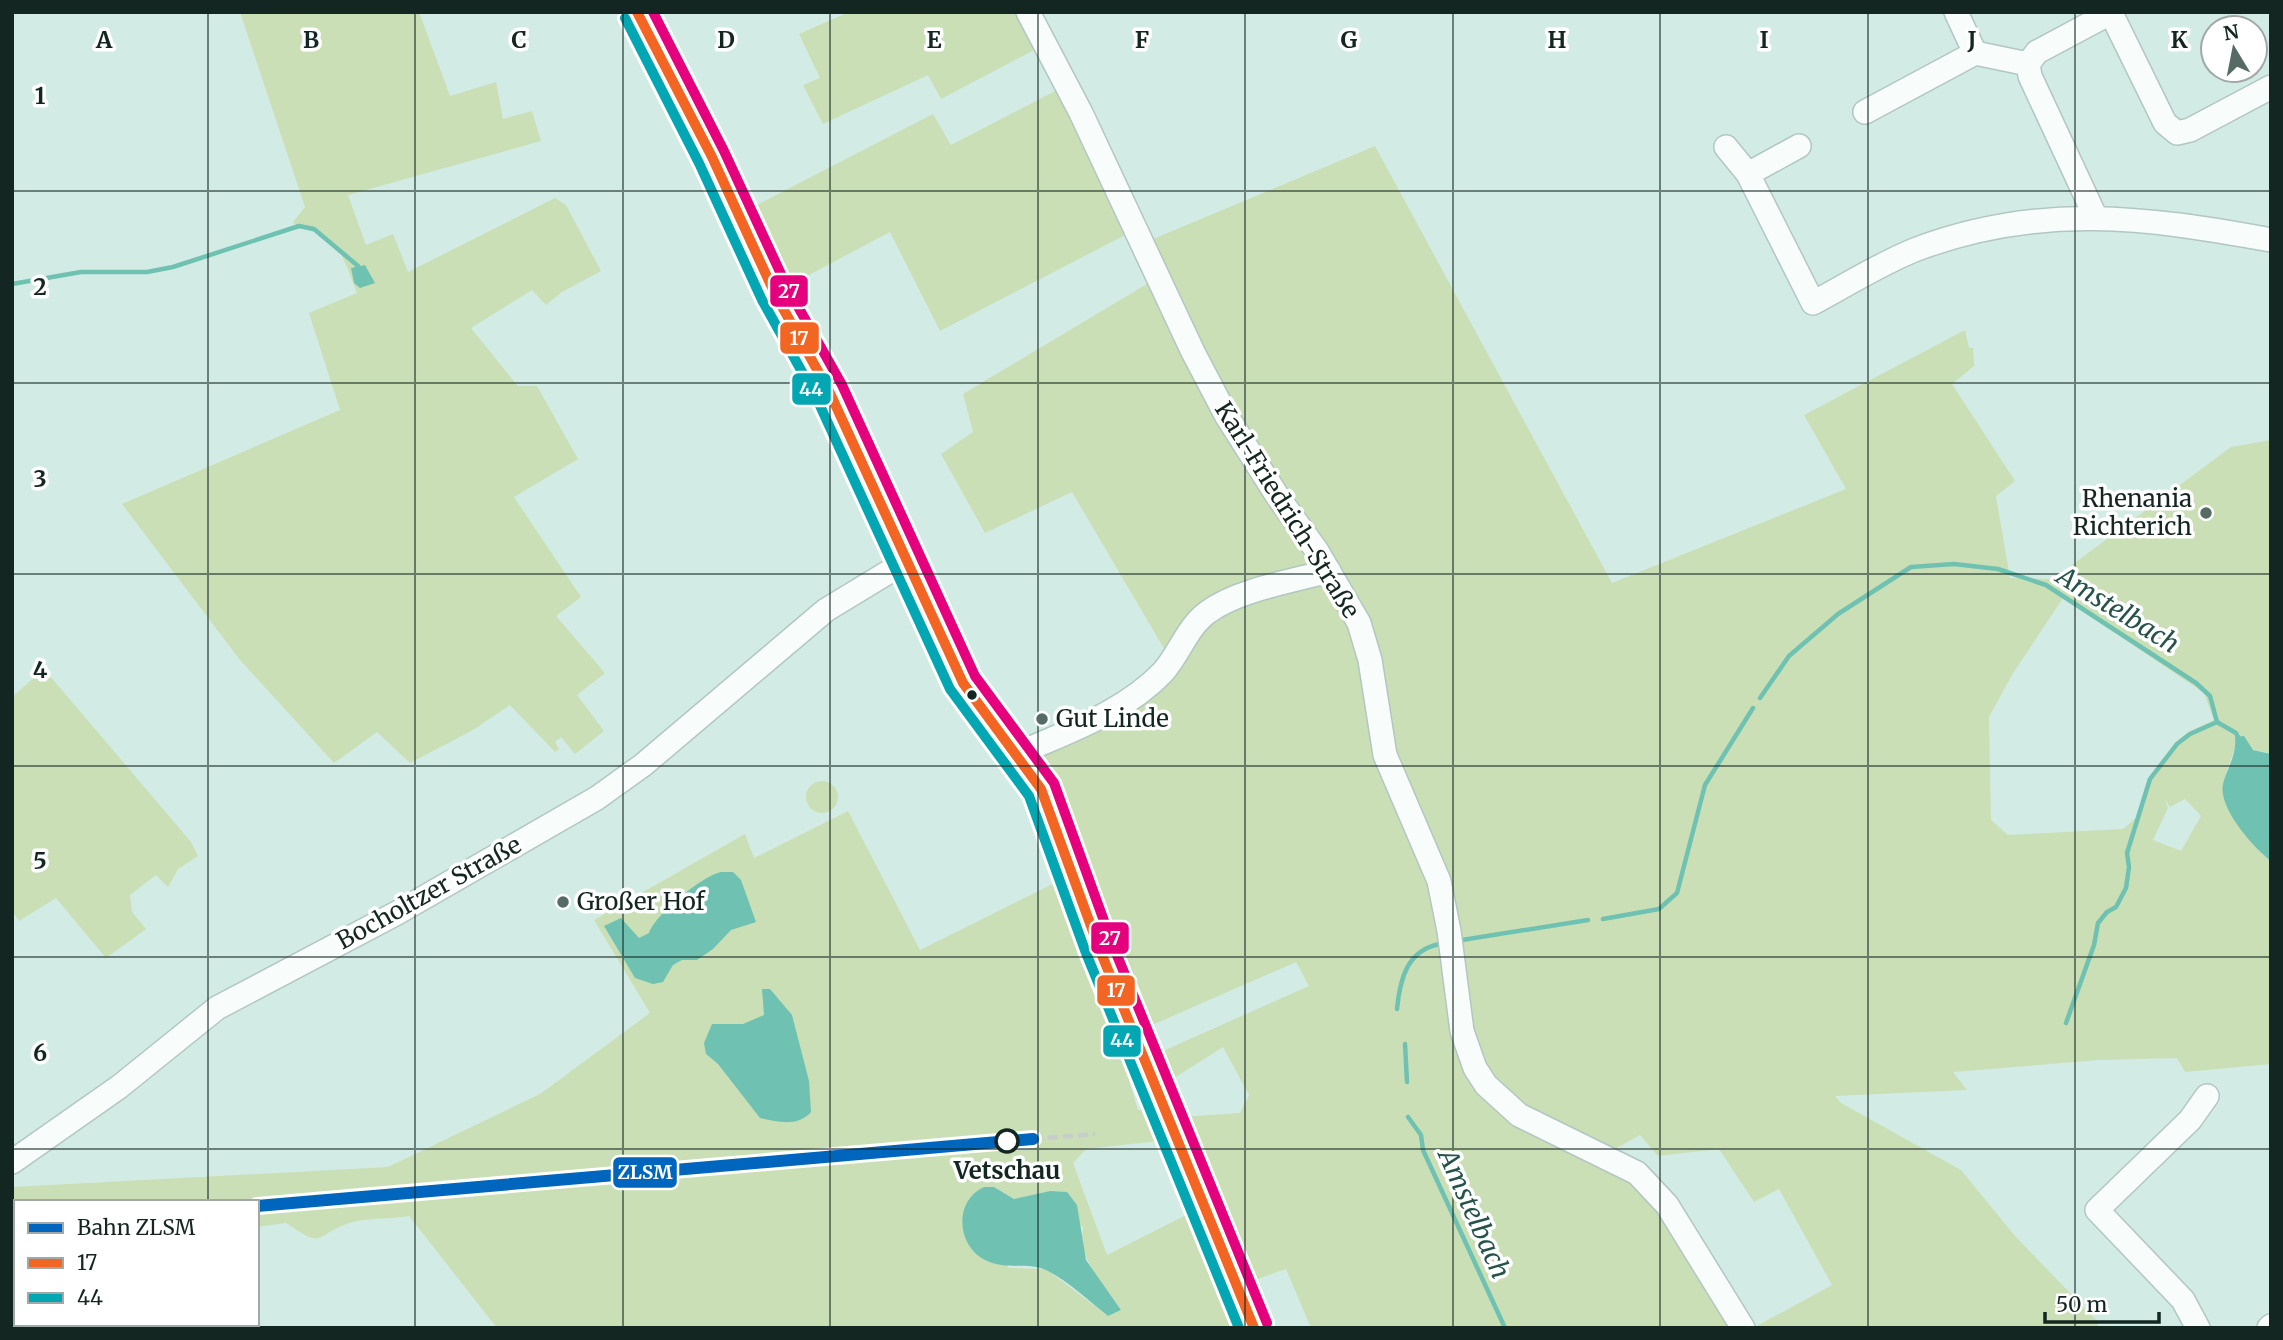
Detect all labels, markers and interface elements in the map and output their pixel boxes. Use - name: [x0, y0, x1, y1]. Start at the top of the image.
- north arrow: [2199, 14, 2269, 84]
- text: N: [2222, 19, 2241, 45]
- text: A: [95, 25, 113, 54]
- text: B: [303, 25, 319, 54]
- text: C: [511, 25, 527, 54]
- text: D: [717, 25, 735, 54]
- text: E: [926, 25, 942, 54]
- text: F: [1135, 25, 1149, 54]
- text: G: [1341, 25, 1358, 54]
- text: H: [1548, 25, 1567, 54]
- text: I: [1759, 25, 1769, 54]
- text: J: [1966, 25, 1977, 54]
- text: K: [2170, 25, 2188, 54]
- text: 1: [35, 81, 46, 110]
- text: 2: [33, 272, 47, 301]
- line badge: 27: [769, 274, 809, 308]
- text: 27: [778, 279, 800, 303]
- line badge: 17: [779, 321, 820, 355]
- text: 17: [789, 326, 809, 350]
- line badge: 44: [791, 372, 832, 406]
- text: 44: [799, 377, 823, 401]
- street label: Karl-Friedrich-Straße: [1208, 396, 1367, 624]
- text: 3: [33, 464, 47, 493]
- place label: Rhenania Richterich: [2073, 483, 2192, 542]
- marker: Rhenania Richterich: [2198, 505, 2214, 521]
- water label: Amstelbach: [2049, 558, 2186, 660]
- text: 4: [33, 655, 48, 684]
- unlabelled marker: [965, 688, 979, 702]
- place label: Gut Linde: [1056, 703, 1169, 734]
- marker: Gut Linde: [1034, 711, 1050, 727]
- street label: Bocholtzer Straße: [331, 829, 527, 956]
- text: 5: [33, 846, 47, 875]
- place label: Großer Hof: [577, 886, 706, 917]
- marker: Großer Hof: [555, 894, 571, 910]
- line badge: 27: [1090, 921, 1130, 955]
- text: 27: [1099, 926, 1121, 950]
- line badge: 17: [1096, 974, 1136, 1007]
- text: 17: [1106, 978, 1126, 1002]
- line badge: 44: [1102, 1024, 1142, 1058]
- text: 44: [1110, 1028, 1134, 1052]
- text: 6: [33, 1038, 47, 1067]
- marker: Vetschau: [995, 1129, 1019, 1153]
- water label: Amstelbach: [1430, 1142, 1518, 1284]
- place label: Vetschau: [953, 1155, 1060, 1186]
- line badge: ZLSM: [612, 1156, 678, 1189]
- text: ZLSM: [617, 1160, 673, 1184]
- legend: [14, 1200, 259, 1326]
- text: Bahn ZLSM: [77, 1214, 196, 1241]
- text: 17: [77, 1249, 97, 1276]
- scale bar: [2045, 1280, 2159, 1324]
- text: 44: [77, 1284, 103, 1311]
- text: 50 m: [2056, 1291, 2107, 1318]

